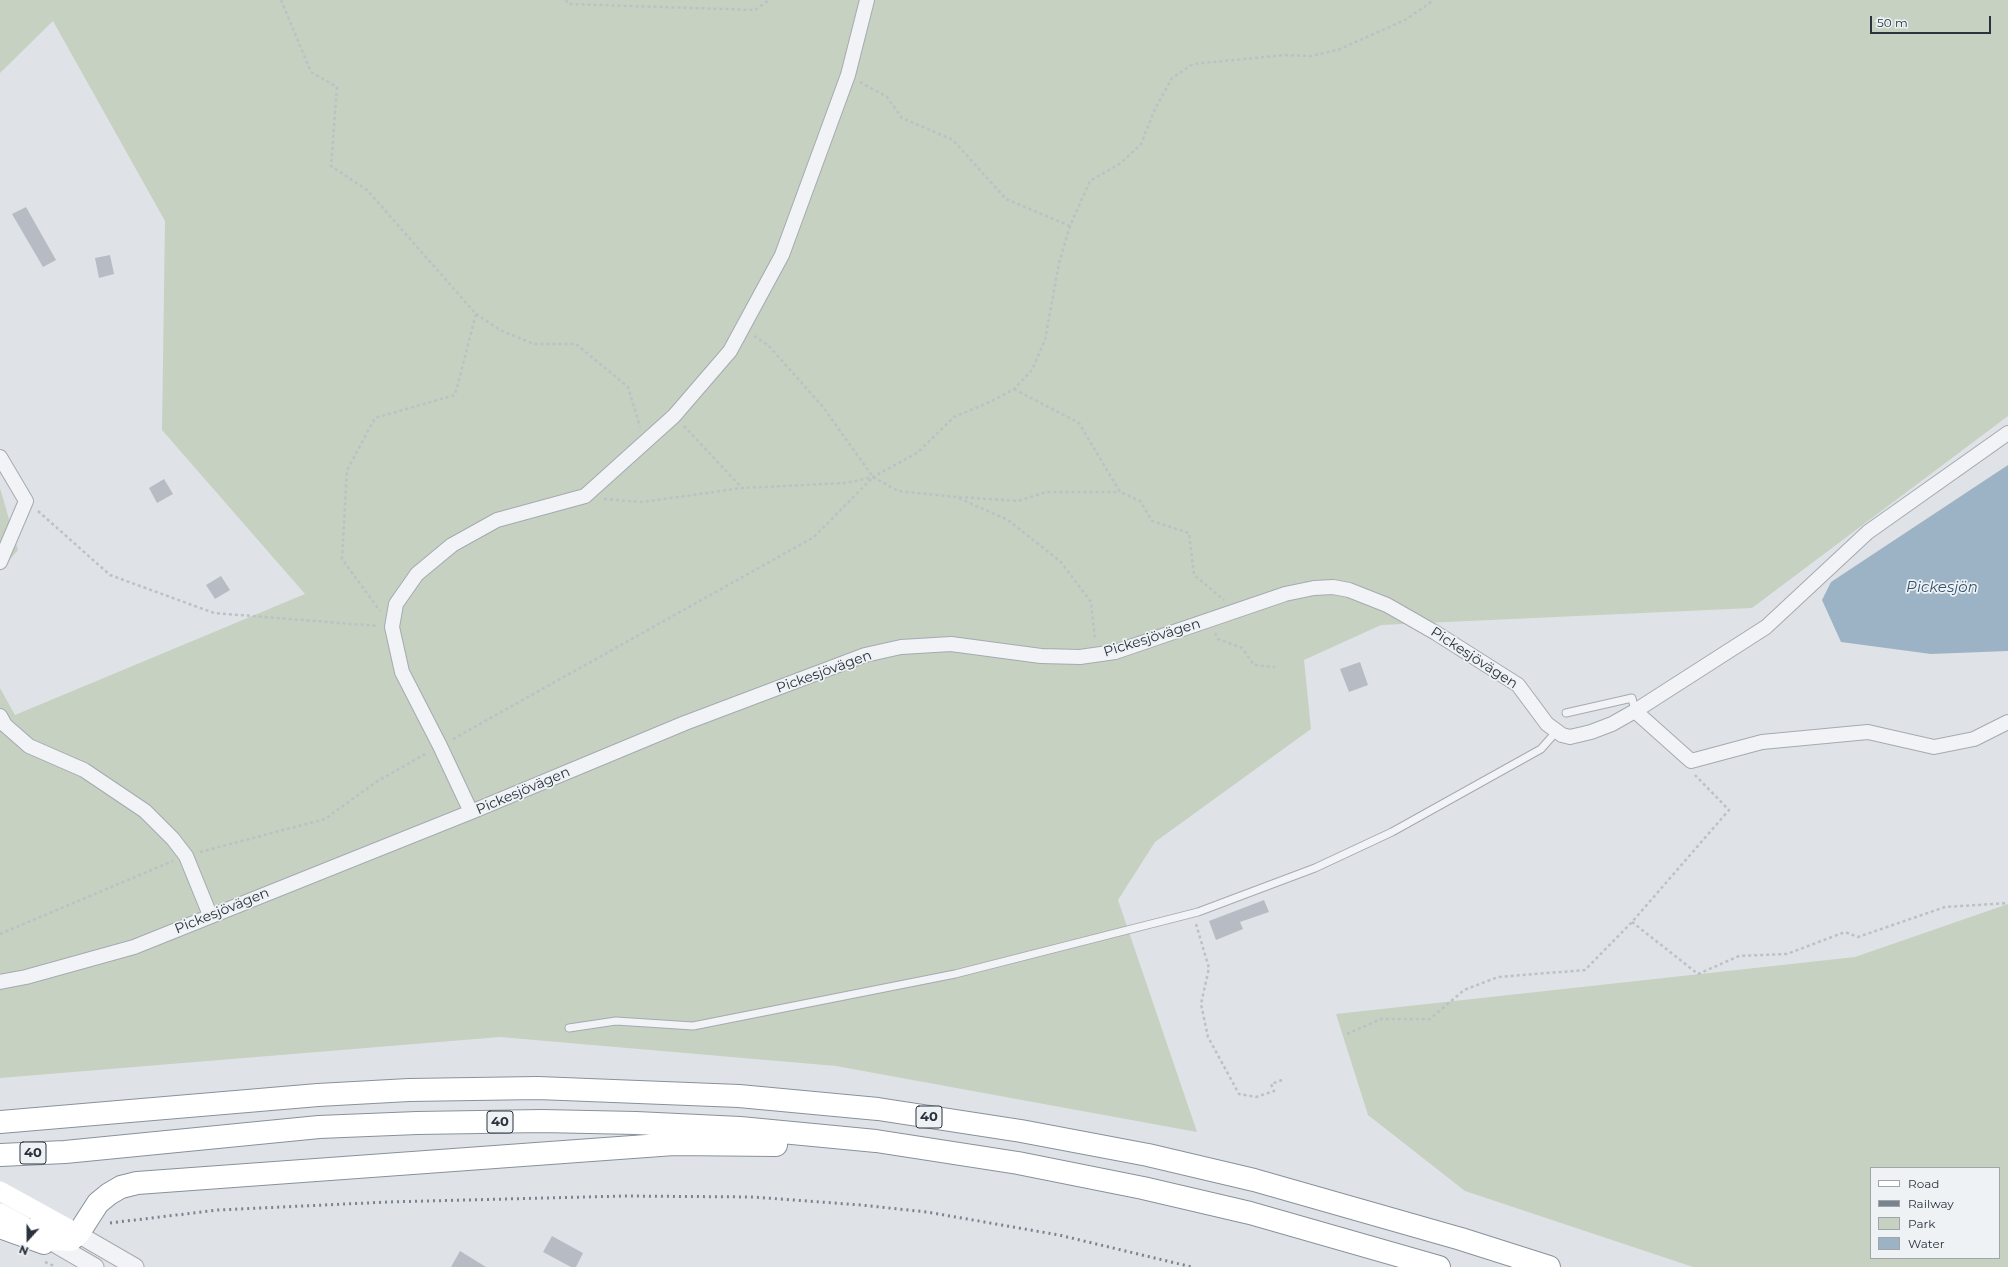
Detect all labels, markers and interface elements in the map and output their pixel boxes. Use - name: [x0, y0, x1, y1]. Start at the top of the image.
- scale bar: [1872, 8, 1993, 34]
- text: 50 m: [1877, 15, 1908, 30]
- water label: Pickesjön: [1906, 579, 1978, 597]
- street label: Pickesjövägen: [1102, 615, 1202, 661]
- street label: Pickesjövägen: [1427, 624, 1521, 692]
- street label: Pickesjövägen: [774, 647, 874, 697]
- street label: Pickesjövägen: [473, 764, 573, 818]
- street label: Pickesjövägen: [172, 884, 272, 938]
- road number: 40: [916, 1106, 942, 1128]
- road number: 40: [487, 1111, 513, 1133]
- road number: 40: [20, 1142, 46, 1164]
- legend: [1870, 1167, 2000, 1259]
- text: Road: [1908, 1176, 1939, 1191]
- text: Railway: [1908, 1196, 1954, 1211]
- text: Park: [1908, 1216, 1935, 1231]
- north arrow: [8, 1219, 48, 1259]
- text: Water: [1908, 1236, 1944, 1251]
- text: N: [17, 1242, 30, 1258]

